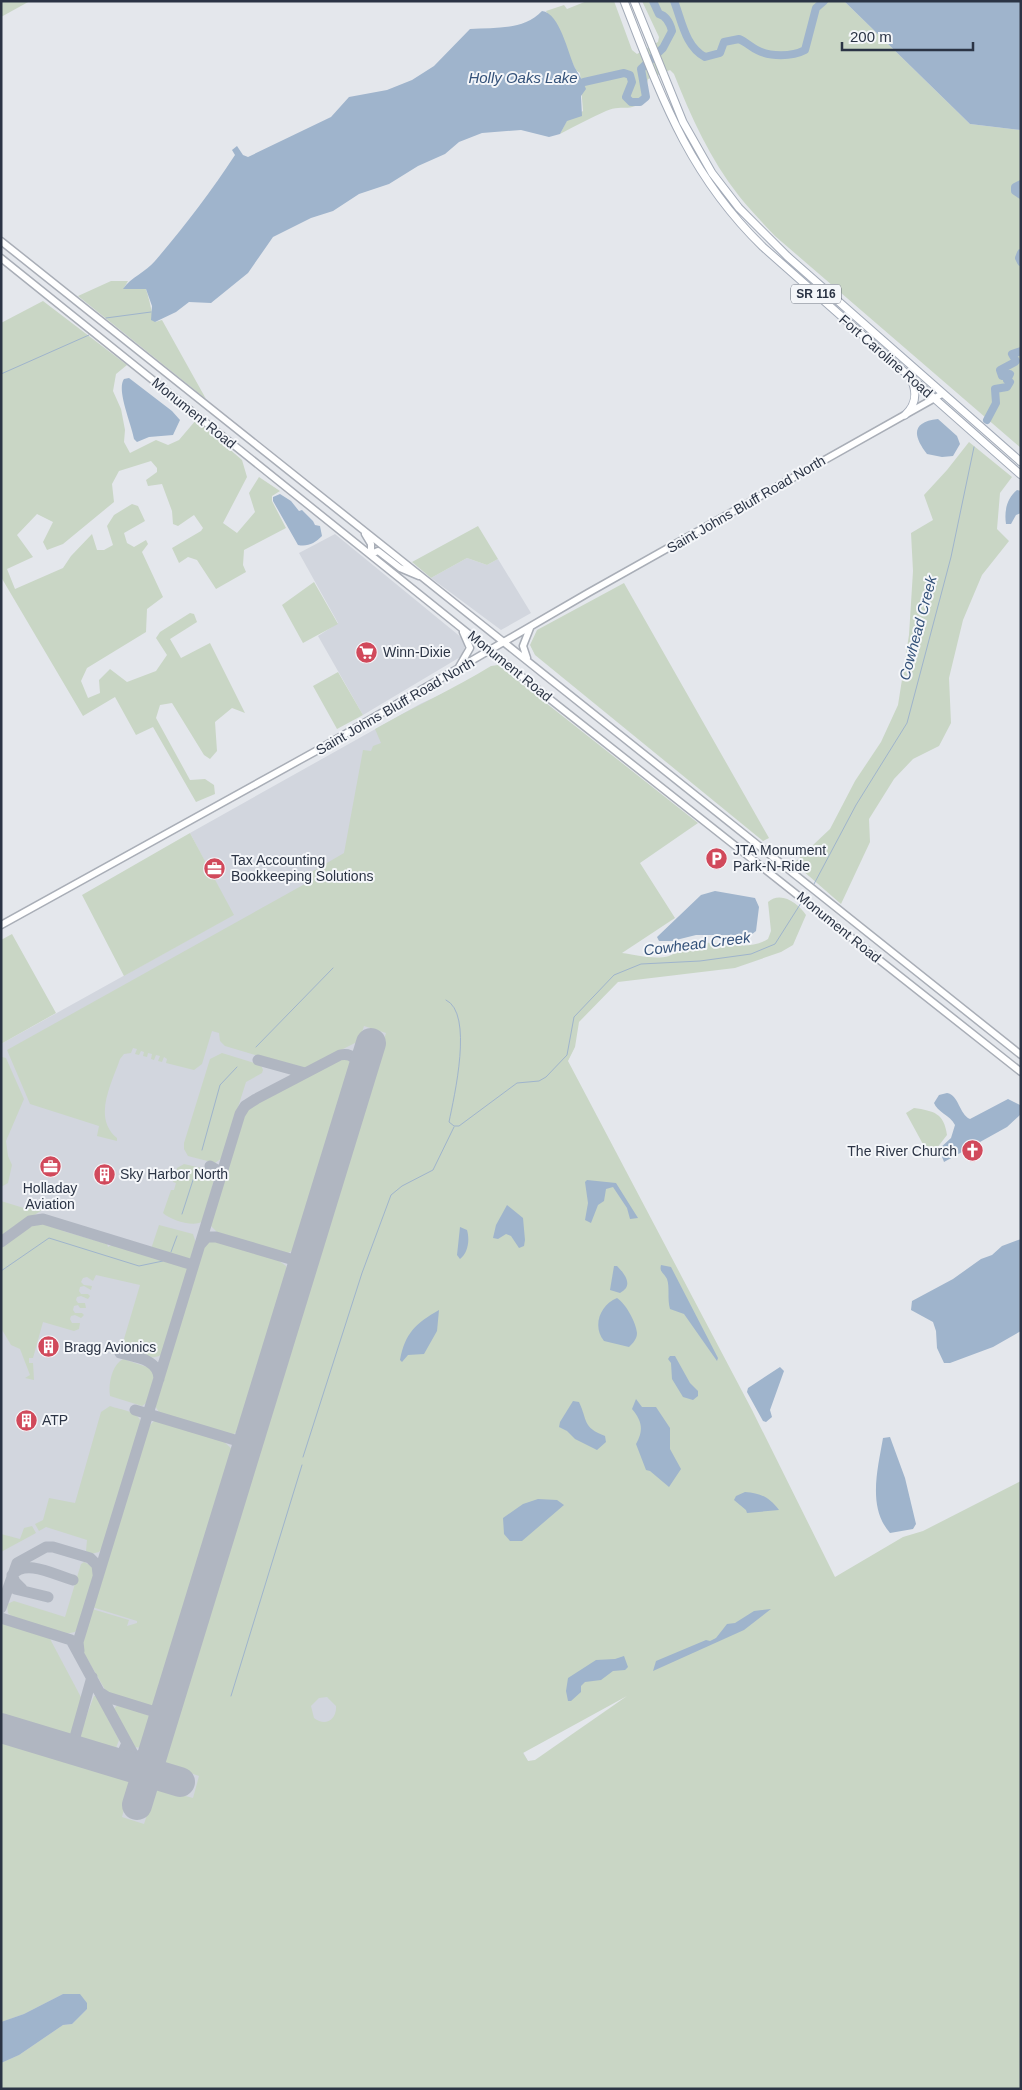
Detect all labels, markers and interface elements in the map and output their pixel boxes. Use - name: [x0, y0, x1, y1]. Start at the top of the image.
- scale bar: [842, 20, 973, 52]
- text: 200 m: [850, 28, 892, 45]
- water label: Holly Oaks Lake: [468, 69, 578, 86]
- road number: SR 116: [791, 284, 841, 304]
- street label: Fort Caroline Road: [836, 311, 936, 401]
- street label: Monument Road: [149, 374, 239, 452]
- street label: Saint Johns Bluff Road North: [664, 452, 828, 556]
- water label: Cowhead Creek: [895, 572, 940, 682]
- street label: Monument Road: [465, 627, 555, 705]
- supermarket icon: Winn-Dixie: [355, 640, 379, 664]
- place label: Winn-Dixie: [383, 644, 451, 660]
- street label: Saint Johns Bluff Road North: [313, 654, 477, 758]
- place label: JTA Monument Park-N-Ride: [733, 842, 826, 874]
- parking icon: JTA Monument Park-N-Ride: [705, 846, 729, 870]
- place label: Tax Accounting Bookkeeping Solutions: [231, 852, 373, 884]
- office icon: Tax Accounting Bookkeeping Solutions: [203, 856, 227, 880]
- street label: Monument Road: [794, 888, 884, 966]
- water label: Cowhead Creek: [643, 928, 753, 958]
- church icon: The River Church: [961, 1139, 985, 1163]
- place label: The River Church: [847, 1143, 957, 1159]
- office icon: Holladay Aviation: [38, 1154, 62, 1178]
- building icon: Sky Harbor North: [92, 1162, 116, 1186]
- place label: Sky Harbor North: [120, 1166, 228, 1182]
- place label: Holladay Aviation: [23, 1180, 77, 1212]
- building icon: Bragg Avionics: [36, 1335, 60, 1359]
- place label: Bragg Avionics: [64, 1339, 156, 1355]
- building icon: ATP: [14, 1408, 38, 1432]
- place label: ATP: [42, 1412, 68, 1428]

